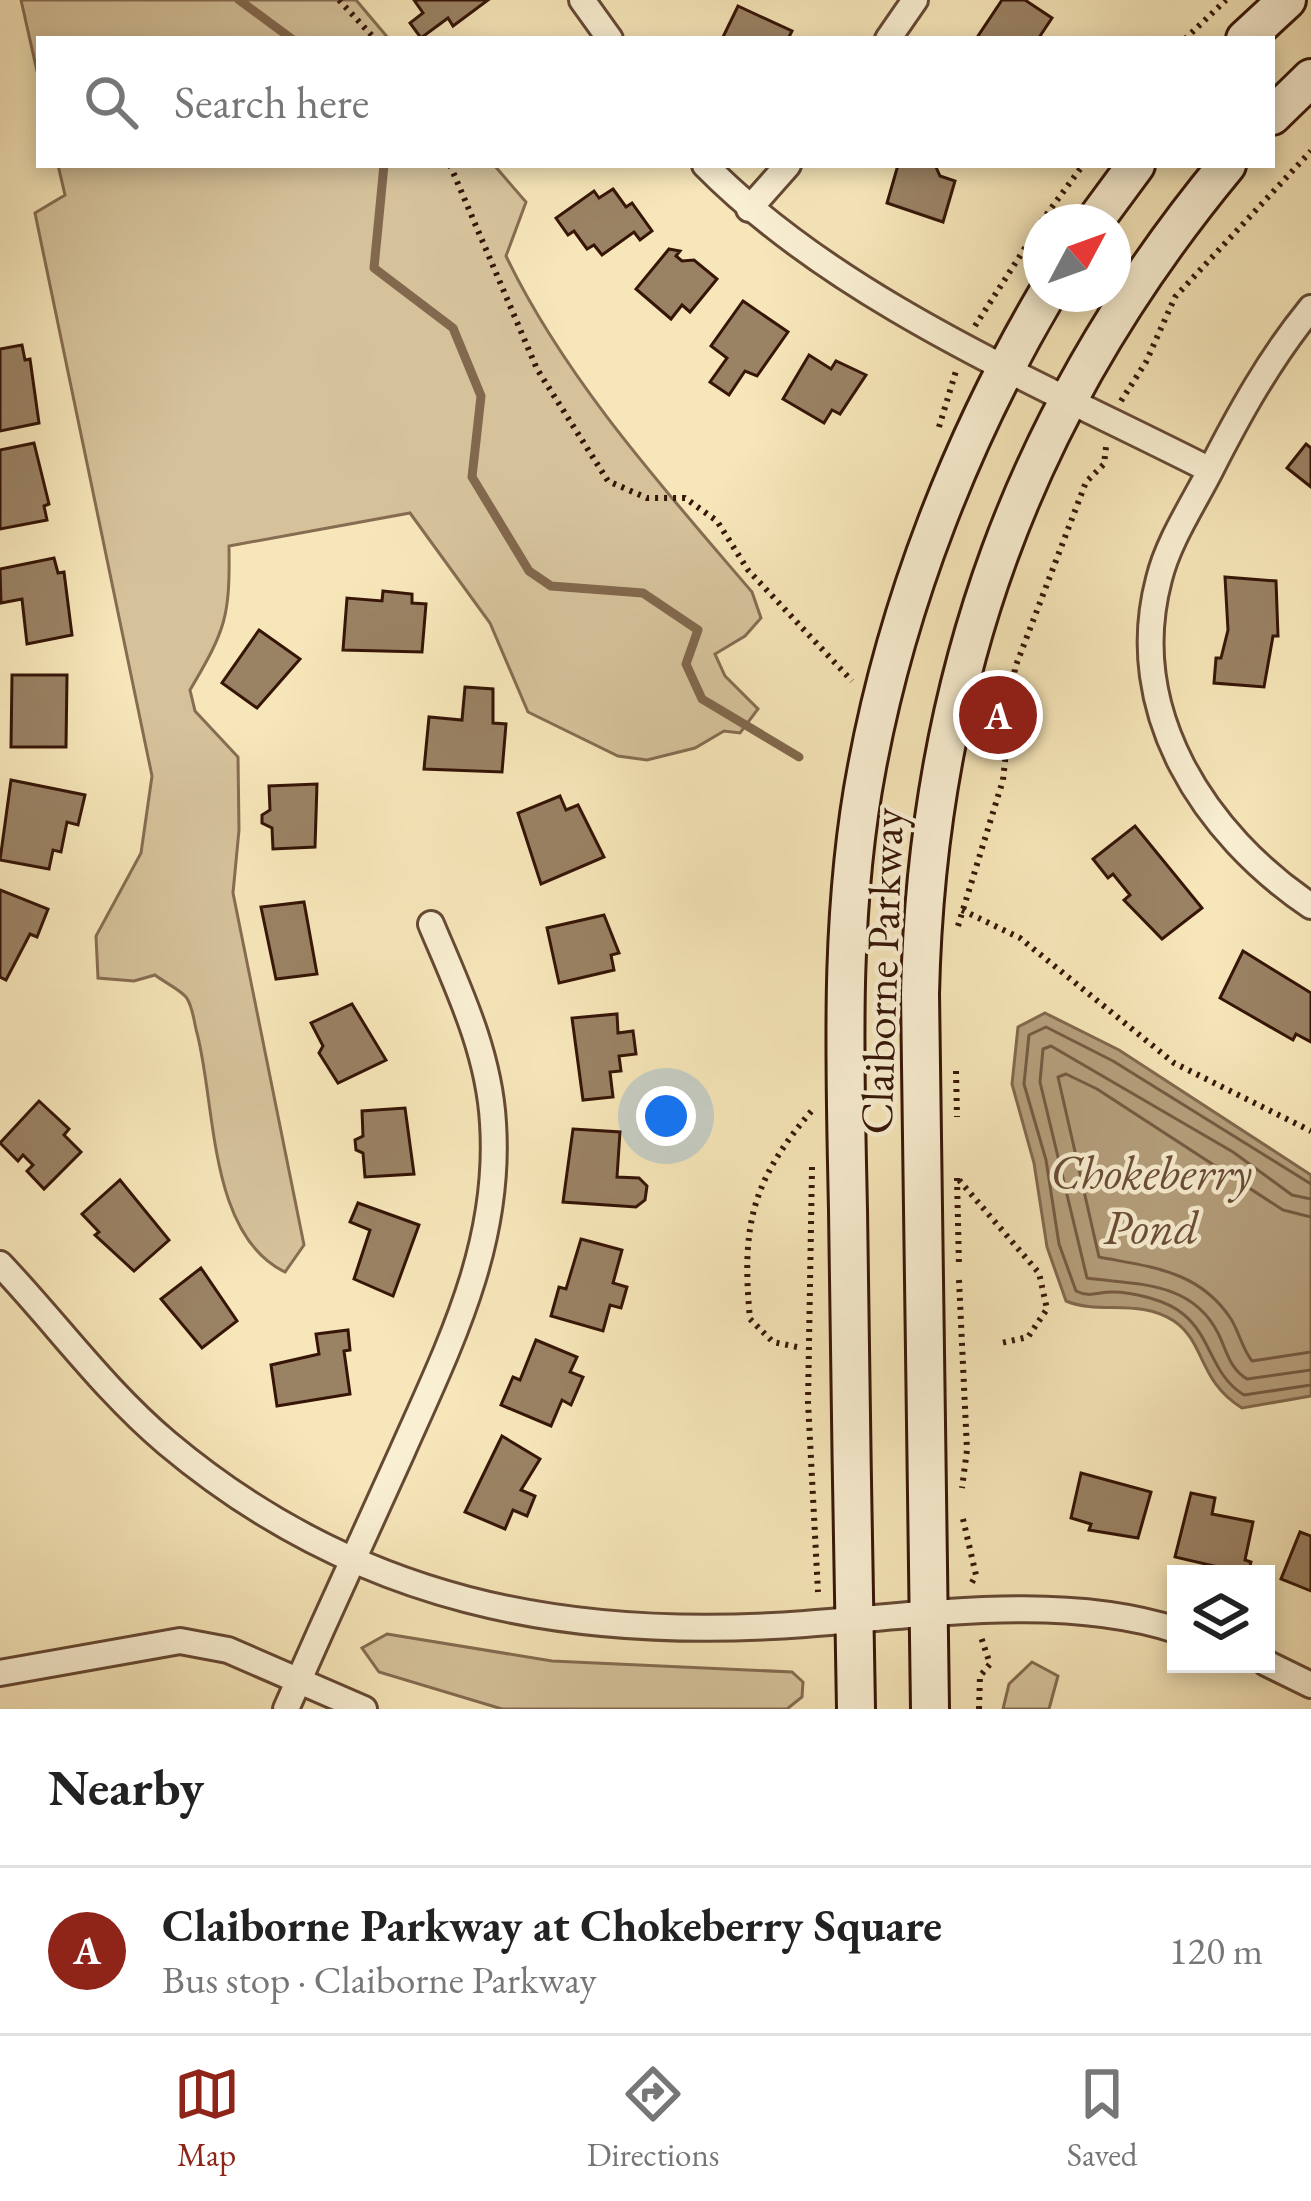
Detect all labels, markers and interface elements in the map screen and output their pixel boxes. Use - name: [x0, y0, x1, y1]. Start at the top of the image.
- search box: [36, 36, 1275, 168]
- icon: search: [78, 69, 144, 135]
- text: Search here: [174, 73, 369, 131]
- north arrow: [1023, 204, 1131, 312]
- pin: A: [959, 670, 1037, 760]
- street label: Claiborne Parkway: [846, 807, 916, 1135]
- your location: [636, 1086, 696, 1146]
- water label: Chokeberry Pond: [1050, 1141, 1252, 1258]
- map controls: [1167, 1565, 1275, 1673]
- button: layers: [1167, 1565, 1275, 1673]
- text: Nearby: [48, 1754, 204, 1820]
- text: Claiborne Parkway at Chokeberry Square: [162, 1896, 942, 1954]
- text: A: [73, 1925, 101, 1976]
- text: 120 m: [1169, 1925, 1263, 1976]
- text: Bus stop · Claiborne Parkway: [162, 1954, 597, 2005]
- tab: Map: [174, 2061, 240, 2176]
- tab: Directions: [587, 2061, 720, 2176]
- tab: Saved: [1067, 2061, 1137, 2176]

